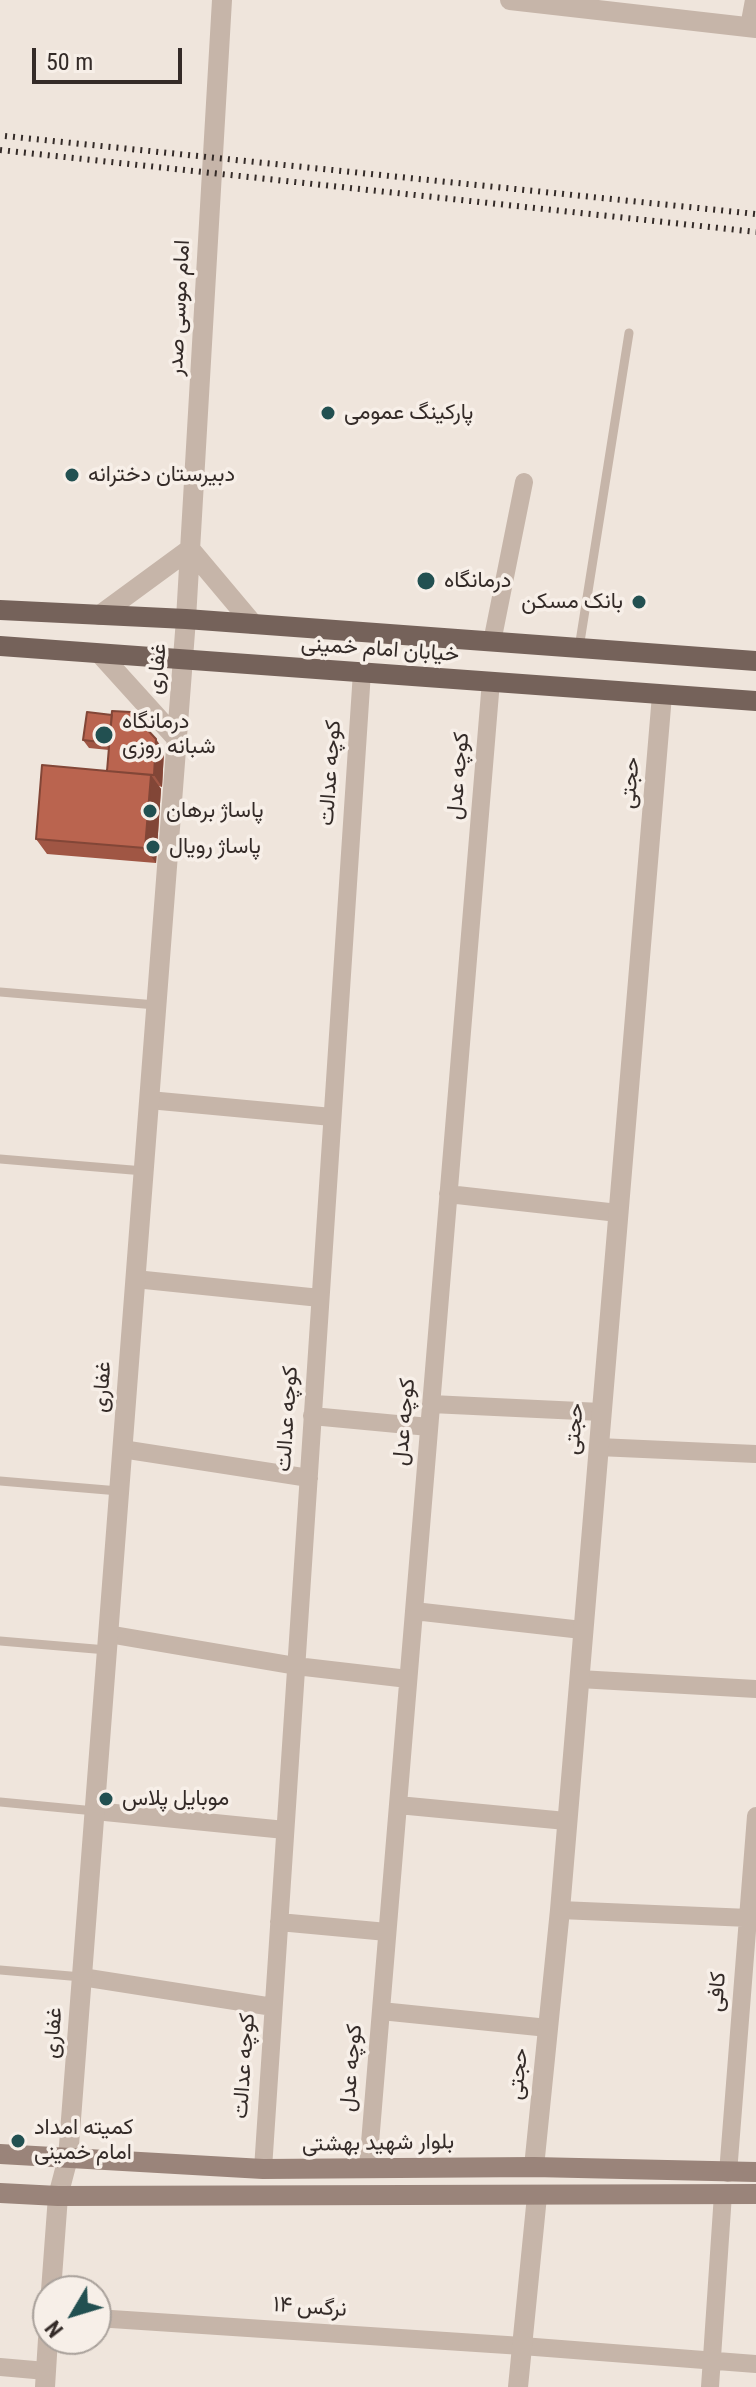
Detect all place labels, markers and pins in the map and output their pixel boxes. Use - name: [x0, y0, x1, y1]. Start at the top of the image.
- place label: پارکینگ عمومی: [344, 400, 473, 426]
- marker: پارکینگ عمومی: [319, 404, 337, 422]
- place label: دبیرستان دخترانه: [88, 462, 235, 488]
- marker: دبیرستان دخترانه: [63, 466, 81, 484]
- place label: درمانگاه: [444, 568, 511, 594]
- marker: درمانگاه: [415, 570, 437, 592]
- place label: بانک مسکن: [521, 589, 623, 615]
- marker: بانک مسکن: [630, 593, 648, 611]
- place label: درمانگاه شبانه روزی: [122, 709, 216, 760]
- marker: درمانگاه شبانه روزی: [93, 724, 115, 746]
- place label: پاساژ برهان: [166, 798, 263, 824]
- marker: پاساژ برهان: [141, 802, 159, 820]
- place label: پاساژ رویال: [169, 834, 261, 860]
- marker: پاساژ رویال: [144, 838, 162, 856]
- place label: موبایل پلاس: [122, 1786, 229, 1812]
- marker: موبایل پلاس: [97, 1790, 115, 1808]
- place label: کمیته امداد امام خمینی: [34, 2115, 133, 2166]
- marker: کمیته امداد امام خمینی: [9, 2132, 27, 2150]

